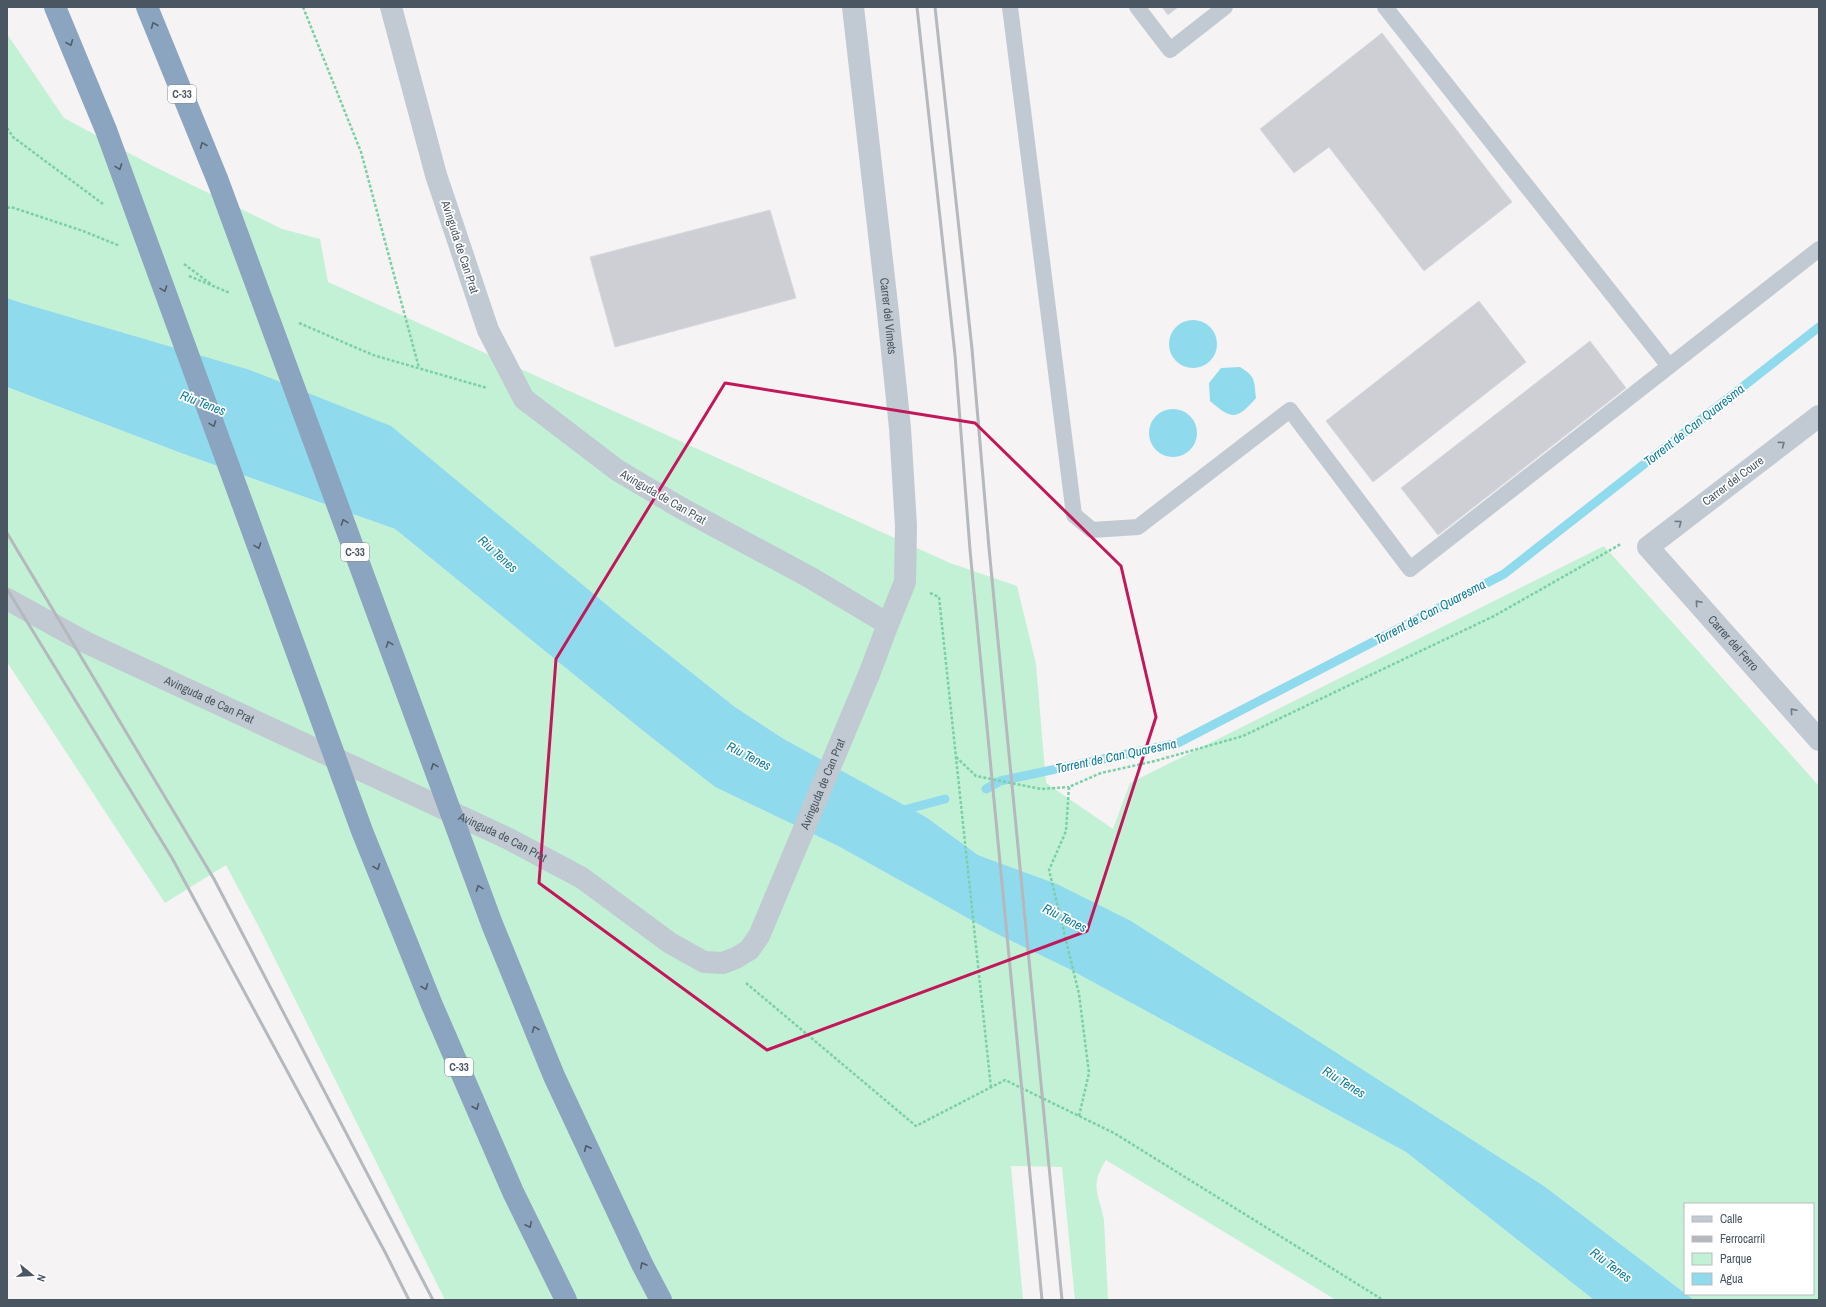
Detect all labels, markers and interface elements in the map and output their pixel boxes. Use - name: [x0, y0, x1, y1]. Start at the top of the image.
- one-way arrow: [150, 21, 158, 28]
- one-way arrow: [66, 40, 74, 47]
- road number: C-33: [168, 85, 196, 103]
- one-way arrow: [200, 141, 208, 148]
- one-way arrow: [115, 163, 123, 170]
- street label: Avinguda de Can Prat: [437, 198, 483, 296]
- street label: Carrer del Vimets: [876, 277, 900, 355]
- one-way arrow: [159, 285, 167, 292]
- water label: Torrent de Can Quaresma: [1640, 380, 1748, 470]
- water label: Riu Tenes: [178, 387, 228, 419]
- one-way arrow: [209, 420, 217, 427]
- one-way arrow: [1778, 442, 1785, 449]
- street label: Carrer del Coure: [1699, 453, 1767, 509]
- street label: Avinguda de Can Prat: [616, 465, 709, 528]
- one-way arrow: [340, 518, 348, 525]
- one-way arrow: [1674, 521, 1681, 528]
- water label: Riu Tenes: [475, 532, 521, 576]
- one-way arrow: [253, 543, 262, 550]
- road number: C-33: [341, 543, 369, 561]
- water label: Torrent de Can Quaresma: [1372, 576, 1488, 648]
- one-way arrow: [1695, 600, 1702, 608]
- street label: Carrer del Ferro: [1704, 612, 1762, 675]
- one-way arrow: [385, 640, 393, 647]
- street label: Avinguda de Can Prat: [161, 672, 257, 727]
- one-way arrow: [1791, 708, 1798, 716]
- water label: Torrent de Can Quaresma: [1054, 735, 1178, 777]
- street label: Avinguda de Can Prat: [796, 736, 849, 833]
- water label: Riu Tenes: [724, 738, 774, 774]
- one-way arrow: [430, 762, 438, 769]
- street label: Avinguda de Can Prat: [455, 808, 550, 866]
- one-way arrow: [372, 863, 380, 870]
- one-way arrow: [475, 884, 483, 891]
- water label: Riu Tenes: [1040, 900, 1090, 936]
- one-way arrow: [421, 984, 429, 991]
- one-way arrow: [531, 1026, 539, 1033]
- road number: C-33: [445, 1058, 473, 1076]
- water label: Riu Tenes: [1319, 1062, 1369, 1102]
- one-way arrow: [472, 1103, 480, 1110]
- one-way arrow: [584, 1145, 592, 1152]
- legend: [1684, 1203, 1814, 1295]
- text: Calle: [1720, 1211, 1742, 1227]
- one-way arrow: [525, 1221, 532, 1229]
- text: Ferrocarril: [1720, 1231, 1765, 1247]
- water label: Riu Tenes: [1587, 1244, 1635, 1286]
- text: Parque: [1720, 1251, 1752, 1267]
- north arrow: [12, 1255, 52, 1295]
- one-way arrow: [640, 1262, 648, 1270]
- text: Agua: [1719, 1271, 1744, 1287]
- text: N: [34, 1273, 49, 1283]

